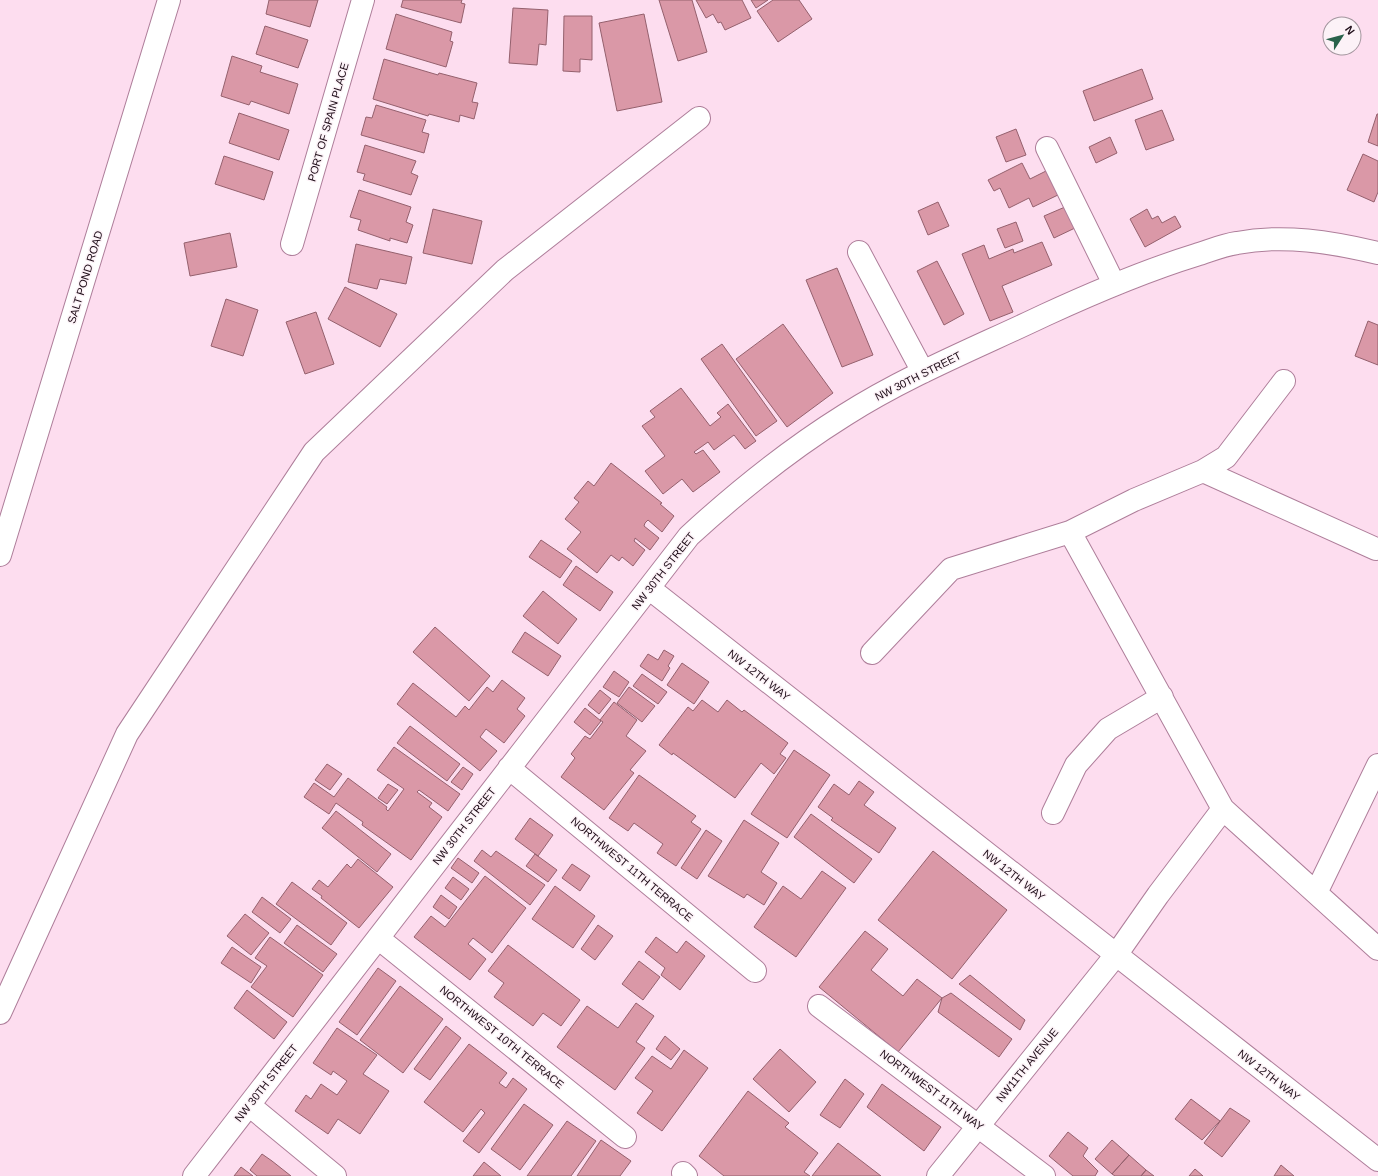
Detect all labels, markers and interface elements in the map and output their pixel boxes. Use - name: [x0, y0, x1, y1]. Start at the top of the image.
- north arrow: [1322, 16, 1362, 56]
- text: N: [1343, 23, 1357, 37]
- street label: PORT OF SPAIN PLACE: [305, 61, 351, 183]
- street label: SALT POND ROAD: [65, 229, 105, 325]
- street label: NW 30TH STREET: [873, 349, 963, 403]
- street label: NW 30TH STREET: [629, 530, 697, 612]
- street label: NW 12TH WAY: [726, 647, 793, 703]
- street label: NW 30TH STREET: [430, 785, 498, 867]
- street label: NORTHWEST 11TH TERRACE: [569, 815, 695, 923]
- street label: NW 12TH WAY: [981, 847, 1048, 903]
- street label: NORTHWEST 10TH TERRACE: [438, 983, 566, 1091]
- street label: NW11TH AVENUE: [994, 1026, 1060, 1104]
- street label: NW 30TH STREET: [232, 1042, 300, 1124]
- street label: NORTHWEST 11TH WAY: [878, 1047, 987, 1133]
- street label: NW 12TH WAY: [1236, 1047, 1303, 1103]

